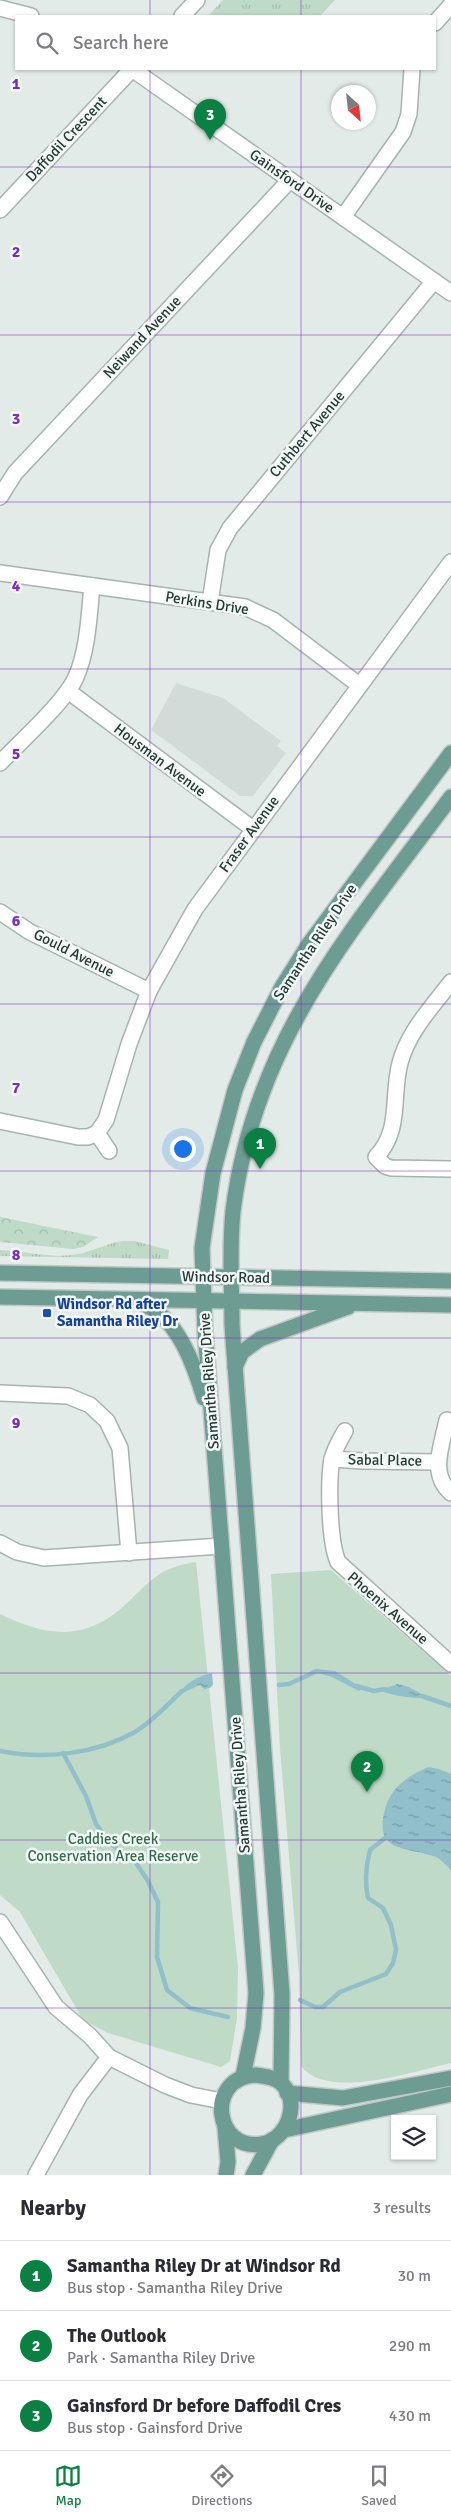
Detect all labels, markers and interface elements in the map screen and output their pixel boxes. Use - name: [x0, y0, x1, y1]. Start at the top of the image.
- search box: [15, 15, 436, 70]
- icon: search: [33, 29, 61, 57]
- text: Search here: [73, 31, 169, 55]
- text: 1: [12, 74, 21, 94]
- north arrow: [331, 85, 376, 130]
- street label: Daffodil Crescent: [22, 92, 110, 186]
- pin: 3: [194, 99, 226, 140]
- street label: Gainsford Drive: [246, 145, 338, 217]
- text: 2: [12, 242, 20, 262]
- street label: Neiwand Avenue: [99, 292, 185, 382]
- street label: Cuthbert Avenue: [266, 387, 348, 481]
- text: 3: [12, 409, 20, 429]
- text: 4: [12, 576, 21, 596]
- street label: Perkins Drive: [164, 588, 250, 618]
- street label: Housman Avenue: [110, 720, 210, 800]
- text: 5: [12, 744, 20, 764]
- street label: Fraser Avenue: [215, 792, 283, 876]
- street label: Samantha Riley Drive: [269, 880, 361, 1004]
- text: 6: [12, 911, 21, 931]
- street label: Gould Avenue: [31, 925, 117, 981]
- text: 7: [12, 1078, 21, 1098]
- pin: 1: [244, 1128, 276, 1169]
- your location: [170, 1136, 196, 1162]
- text: 8: [12, 1245, 21, 1265]
- street label: Windsor Road: [182, 1267, 270, 1287]
- place label: Windsor Rd after Samantha Riley Dr: [57, 1295, 178, 1330]
- marker: Windsor Rd after Samantha Riley Dr: [41, 1307, 53, 1319]
- street label: Samantha Riley Drive: [195, 1312, 223, 1450]
- text: 9: [12, 1413, 21, 1433]
- street label: Sabal Place: [348, 1450, 422, 1470]
- street label: Phoenix Avenue: [344, 1568, 432, 1648]
- street label: Samantha Riley Drive: [226, 1716, 254, 1854]
- pin: 2: [351, 1751, 383, 1792]
- park label: Caddies Creek Conservation Area Reserve: [27, 1830, 199, 1865]
- map controls: [391, 2115, 436, 2160]
- button: layers: [391, 2115, 436, 2160]
- text: Nearby: [20, 2195, 86, 2221]
- text: 3 results: [372, 2198, 431, 2218]
- text: Samantha Riley Dr at Windsor Rd: [67, 2254, 341, 2278]
- text: 1: [32, 2266, 40, 2286]
- text: 30 m: [397, 2266, 431, 2286]
- text: Bus stop · Samantha Riley Drive: [67, 2278, 283, 2298]
- text: The Outlook: [67, 2324, 166, 2348]
- text: 2: [32, 2336, 40, 2356]
- text: 290 m: [389, 2336, 431, 2356]
- text: Park · Samantha Riley Drive: [67, 2348, 255, 2368]
- text: Gainsford Dr before Daffodil Cres: [67, 2394, 341, 2418]
- text: 3: [32, 2406, 40, 2426]
- text: 430 m: [389, 2406, 431, 2426]
- text: Bus stop · Gainsford Drive: [67, 2418, 243, 2438]
- tab: Map: [54, 2462, 82, 2509]
- tab: Directions: [191, 2462, 252, 2509]
- tab: Saved: [361, 2462, 397, 2509]

